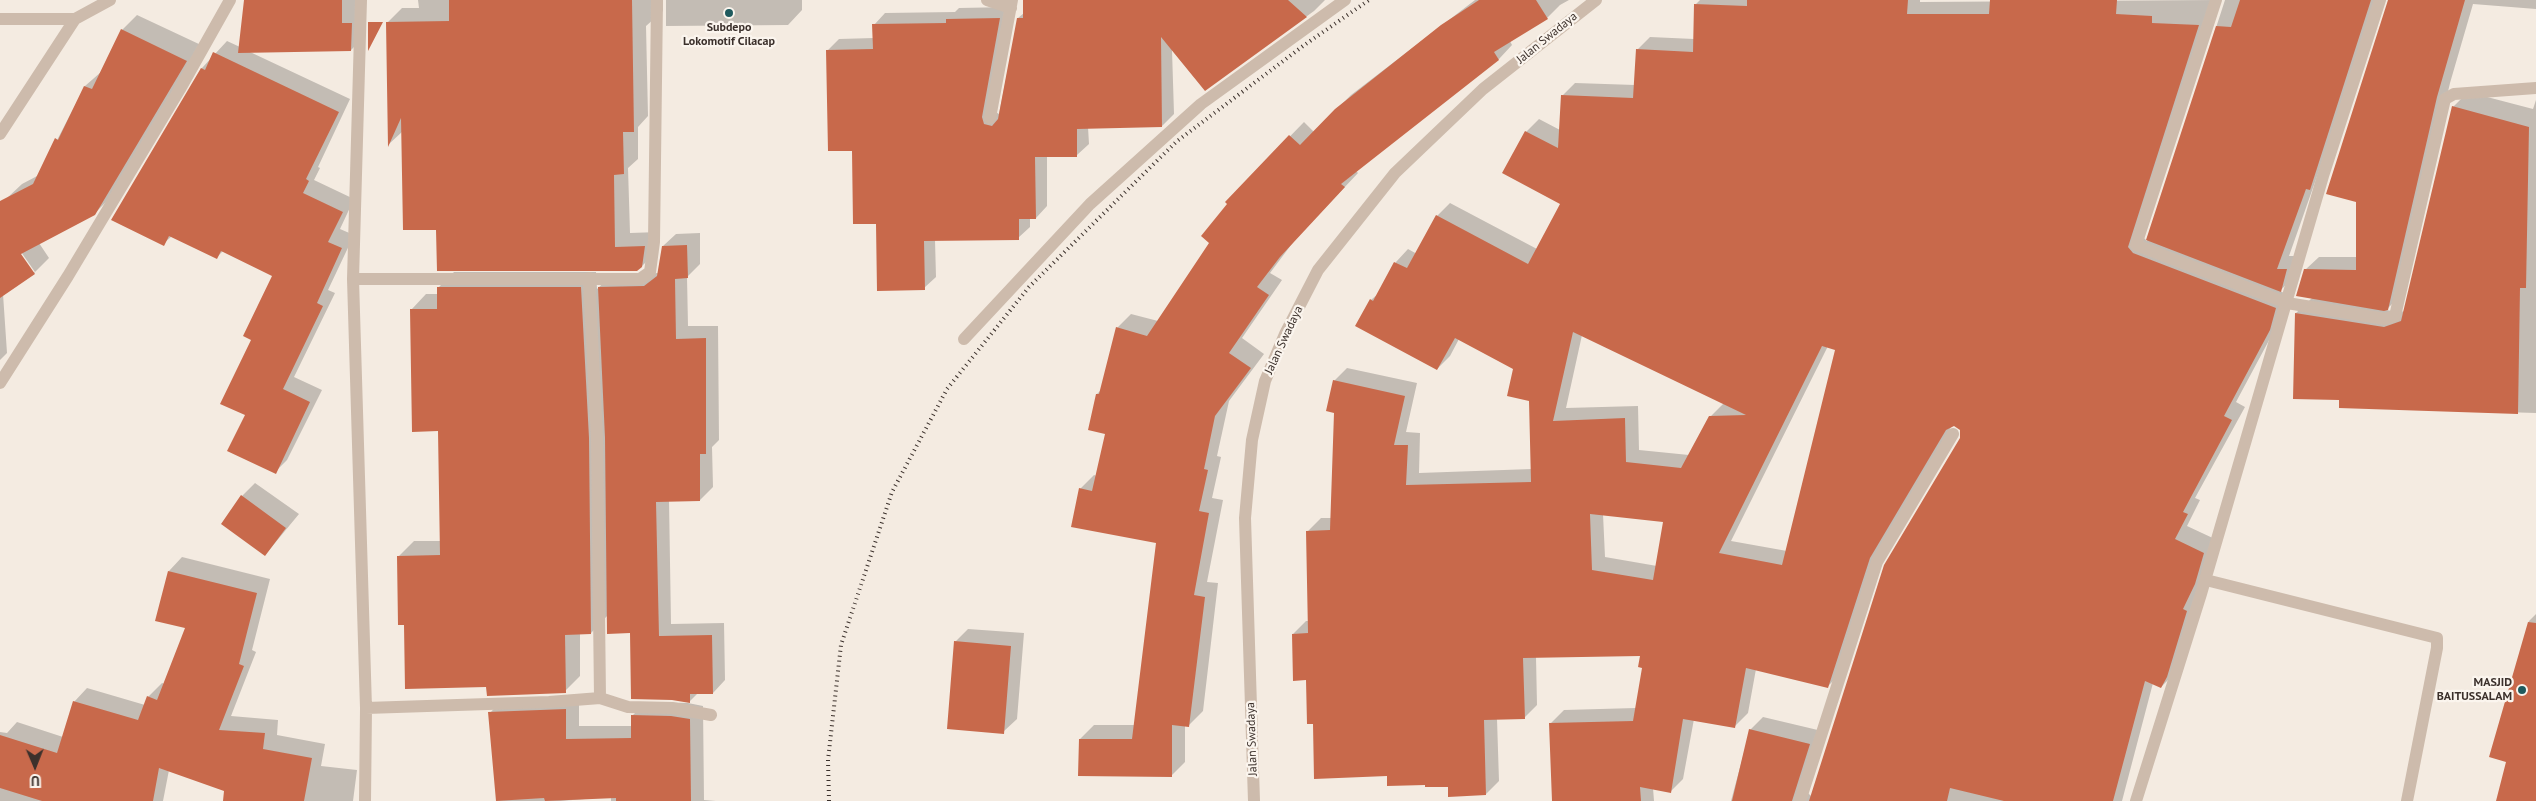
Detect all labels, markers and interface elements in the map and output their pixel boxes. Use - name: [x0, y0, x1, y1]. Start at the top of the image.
- marker: Subdepo Lokomotif Cilacap: [723, 7, 735, 19]
- street label: Jalan Swadaya: [1514, 9, 1580, 67]
- place label: Subdepo Lokomotif Cilacap: [683, 21, 775, 49]
- street label: Jalan Swadaya: [1262, 304, 1306, 376]
- place label: MASJID BAITUSSALAM: [2437, 676, 2512, 704]
- marker: MASJID BAITUSSALAM: [2516, 684, 2528, 696]
- street label: Jalan Swadaya: [1244, 702, 1260, 776]
- north arrow: [10, 741, 60, 791]
- text: U: [31, 772, 40, 790]

